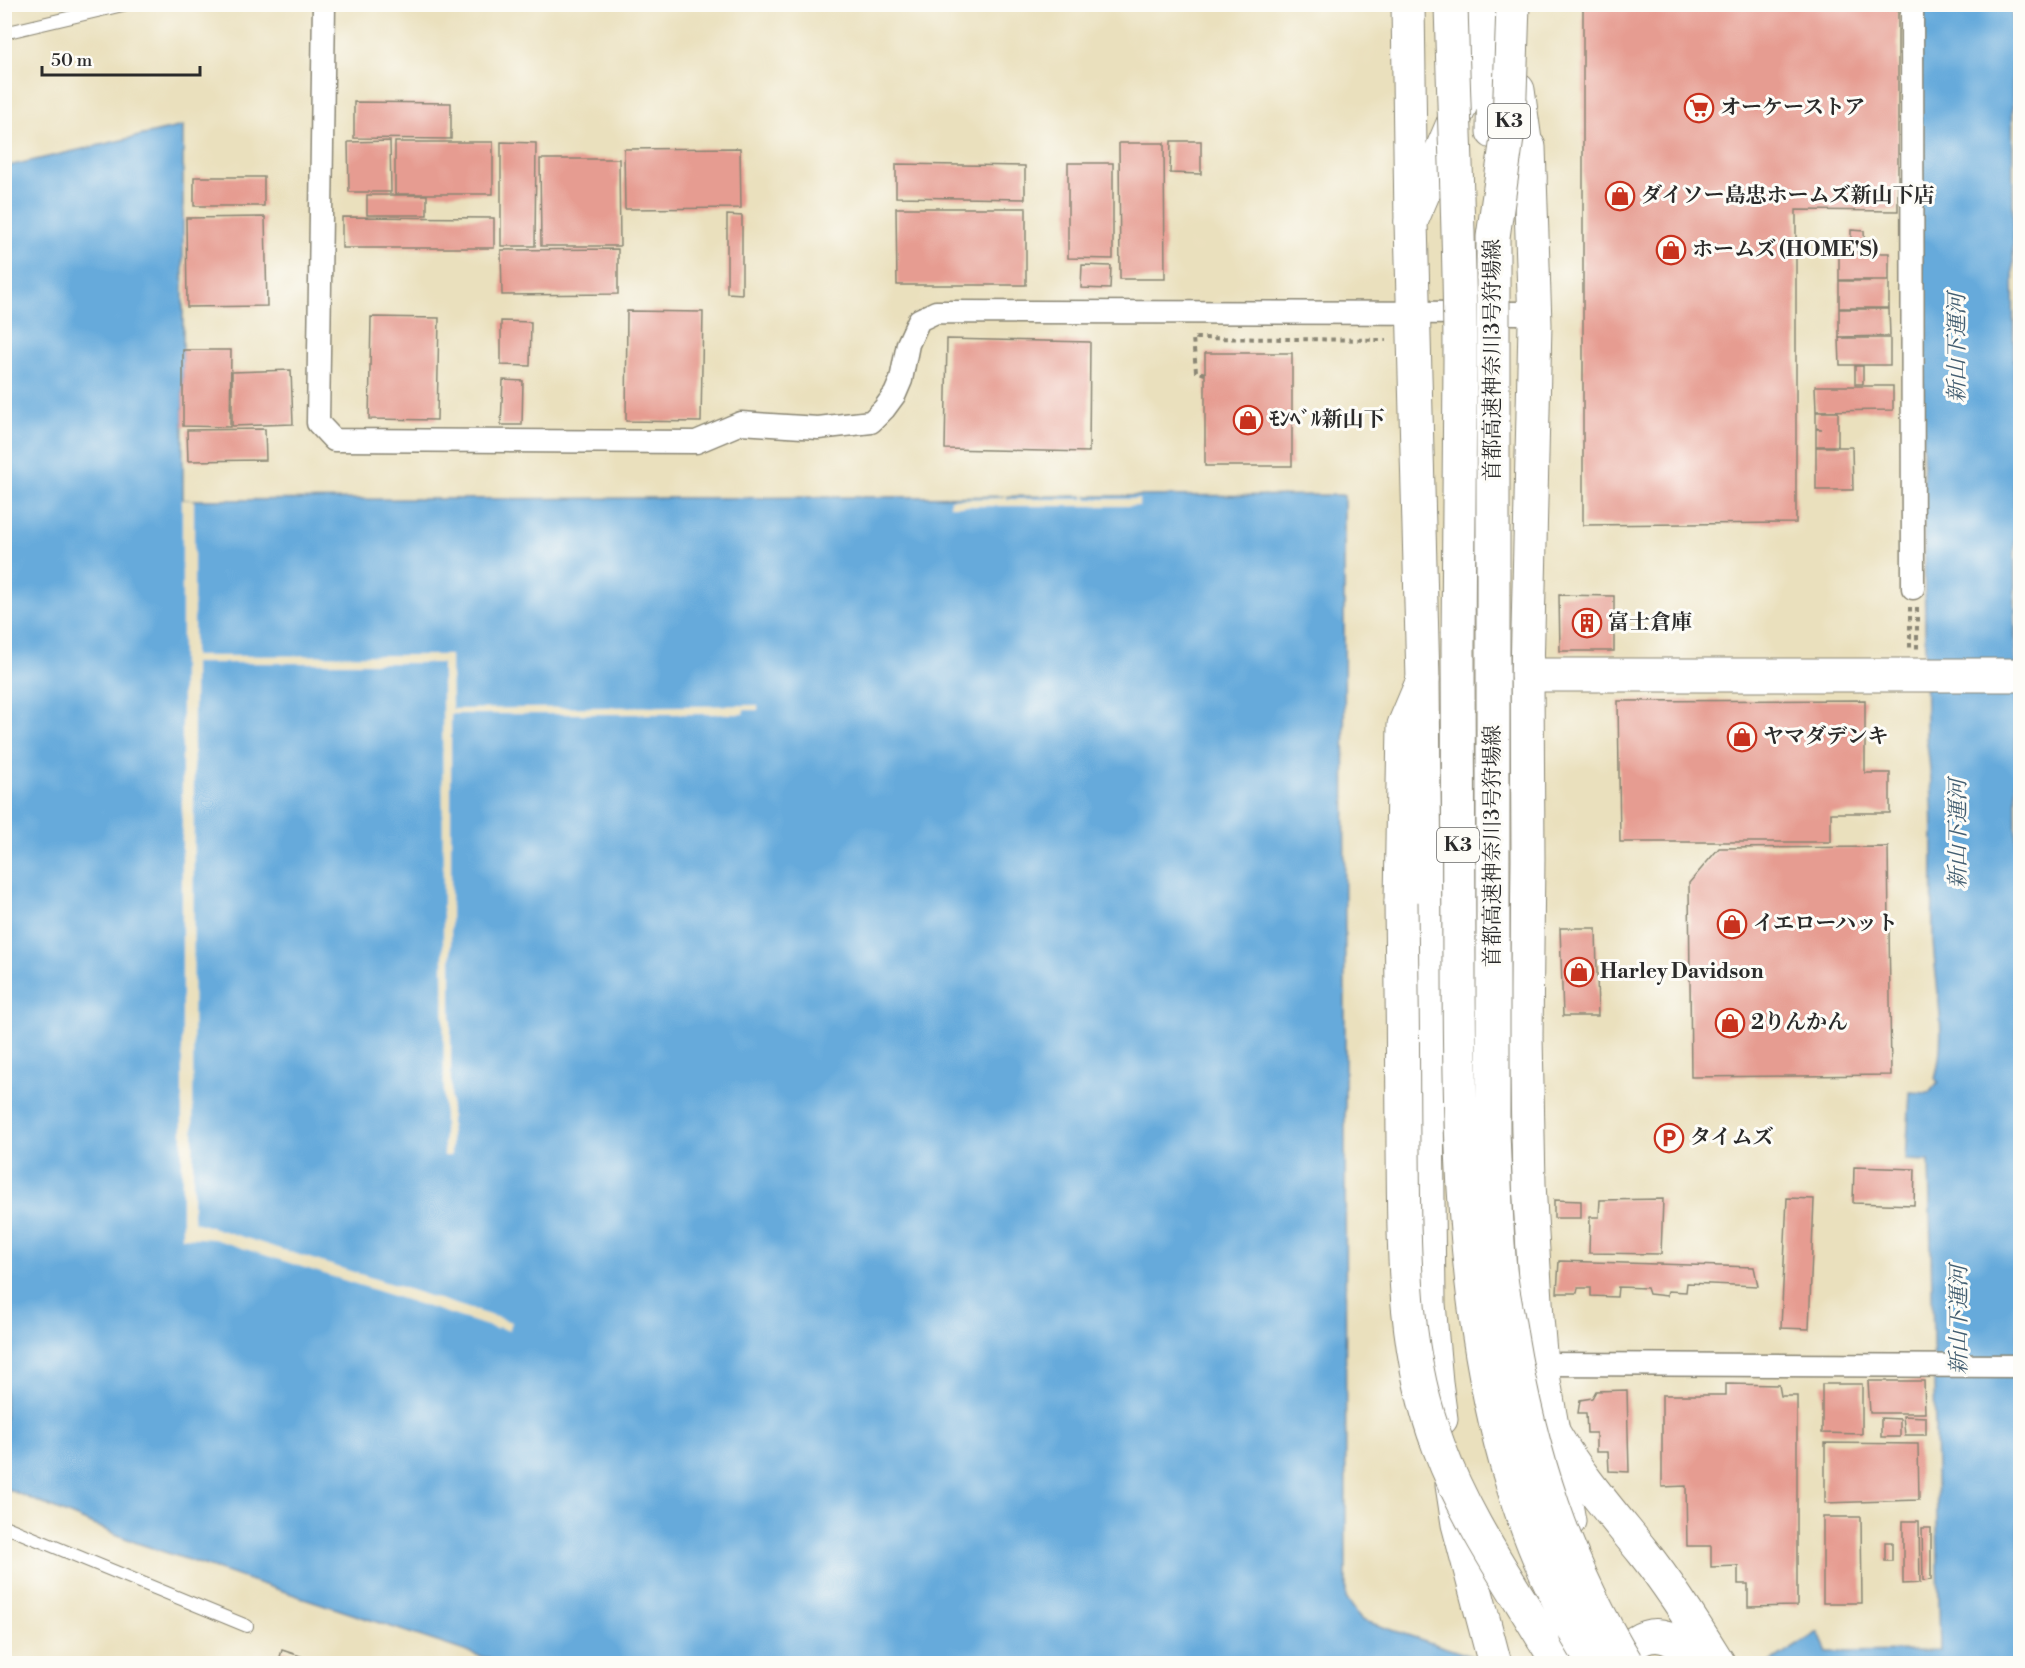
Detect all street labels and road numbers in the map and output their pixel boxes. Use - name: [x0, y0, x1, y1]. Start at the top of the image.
- road number: K3: [1488, 104, 1530, 138]
- street label: 首都高速神奈川3号狩場線: [1480, 239, 1506, 481]
- street label: 首都高速神奈川3号狩場線: [1480, 725, 1506, 967]
- road number: K3: [1437, 828, 1479, 862]

